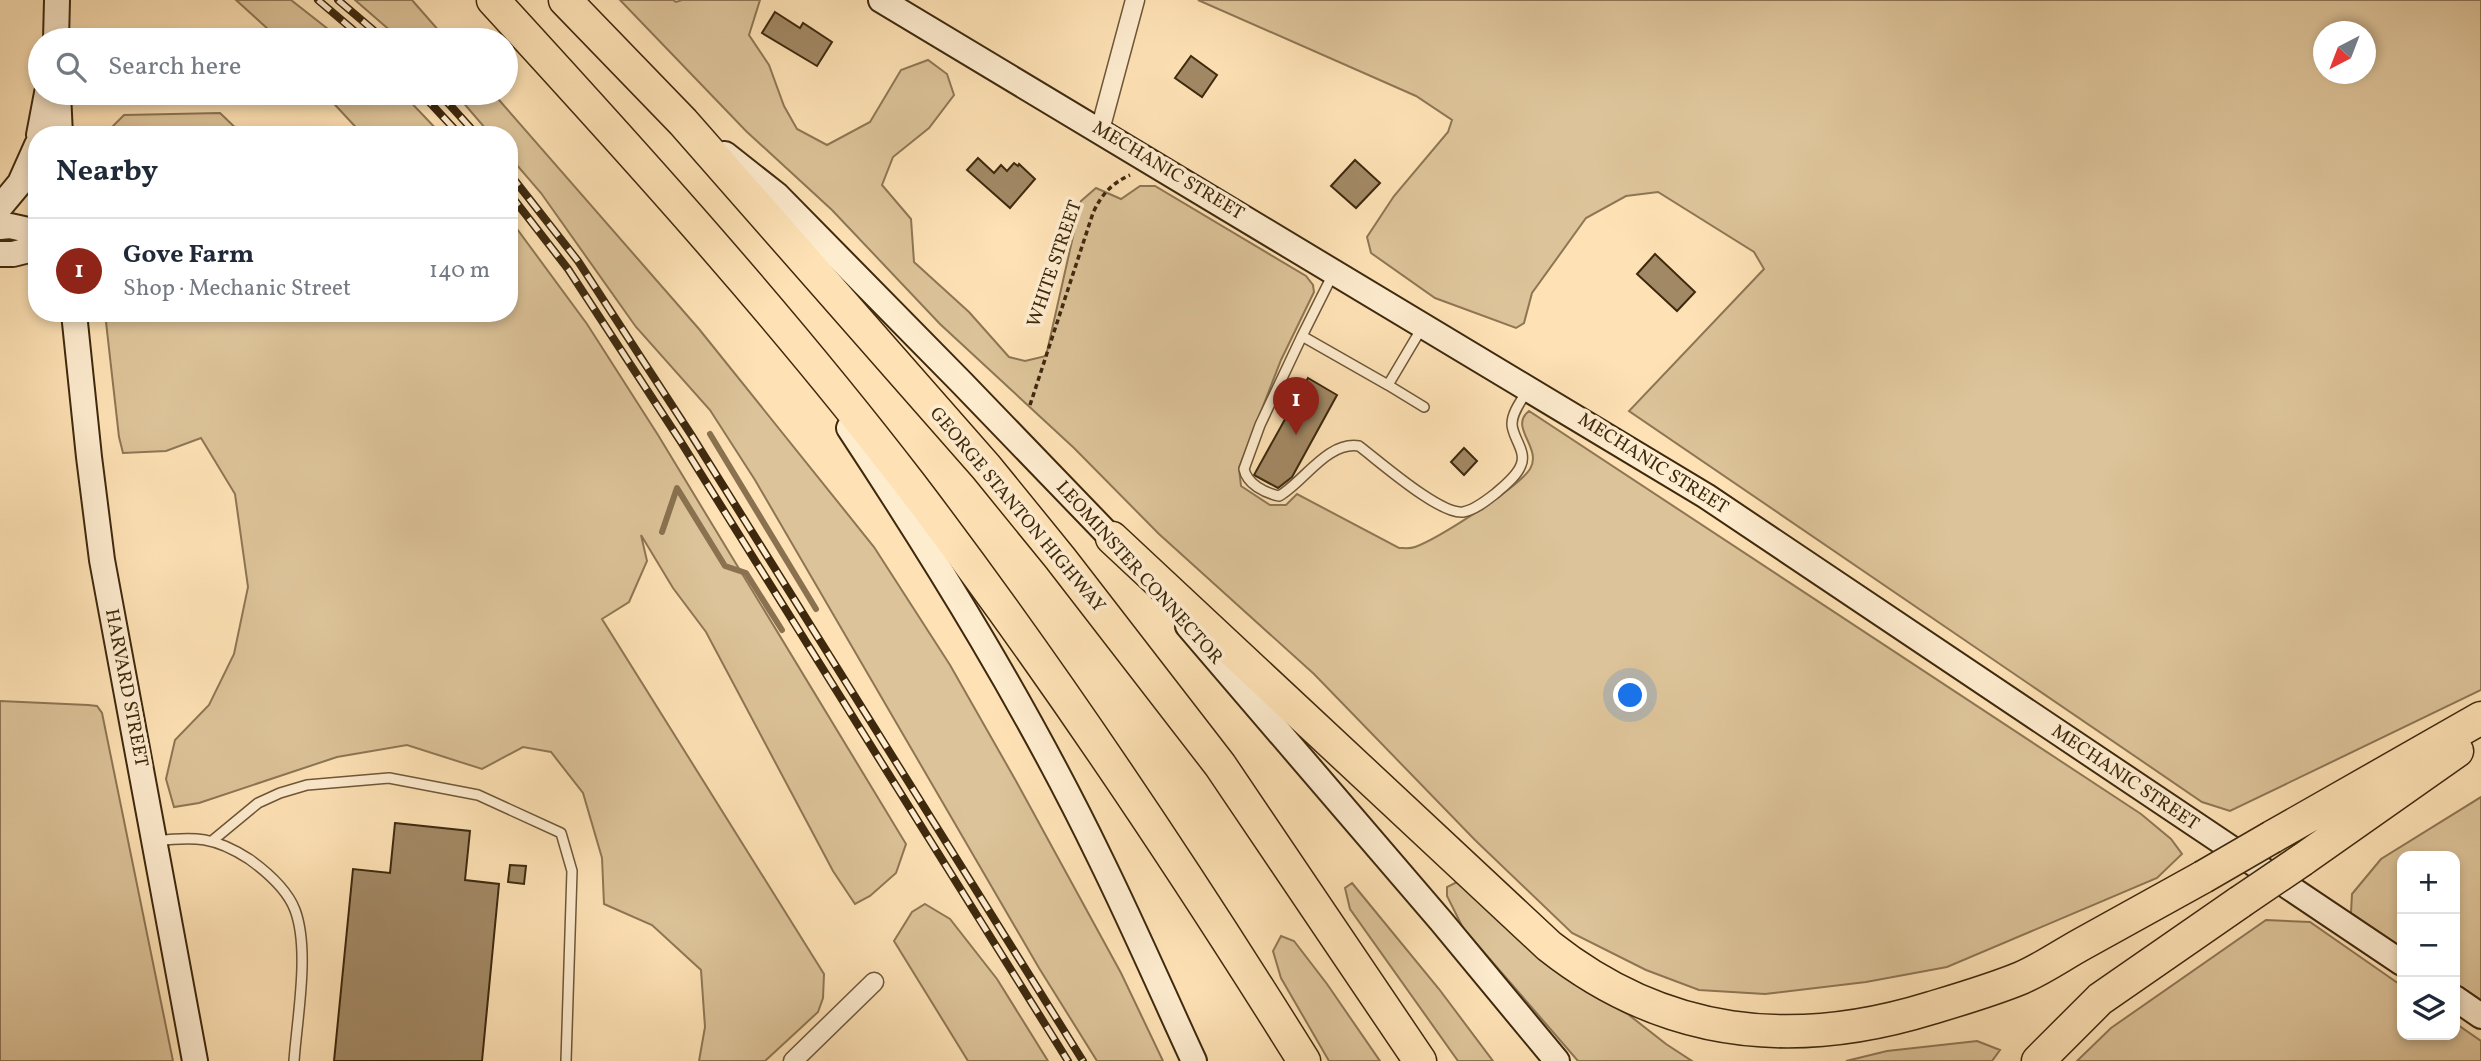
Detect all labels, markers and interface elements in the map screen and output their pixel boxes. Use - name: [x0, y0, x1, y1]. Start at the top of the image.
- north arrow: [2313, 21, 2376, 84]
- search box: [28, 28, 518, 105]
- icon: search: [52, 48, 90, 86]
- text: Search here: [108, 49, 241, 85]
- street label: MECHANIC STREET: [1087, 115, 1249, 227]
- text: Nearby: [56, 151, 158, 193]
- street label: WHITE STREET: [1021, 197, 1089, 331]
- text: Gove Farm: [123, 237, 254, 273]
- text: 1: [74, 255, 84, 287]
- text: 140 m: [429, 255, 490, 287]
- text: Shop · Mechanic Street: [123, 273, 351, 305]
- pin: 1: [1273, 377, 1319, 435]
- street label: GEORGE STANTON HIGHWAY: [923, 402, 1111, 618]
- street label: MECHANIC STREET: [1573, 407, 1733, 521]
- street label: LEOMINSTER CONNECTOR: [1049, 476, 1229, 670]
- street label: HARVARD STREET: [98, 607, 154, 769]
- your location: [1613, 678, 1647, 712]
- street label: MECHANIC STREET: [2046, 719, 2204, 837]
- map controls: [2397, 851, 2460, 1040]
- button: +: [2397, 851, 2460, 914]
- button: −: [2397, 914, 2460, 977]
- button: layers: [2397, 977, 2460, 1040]

